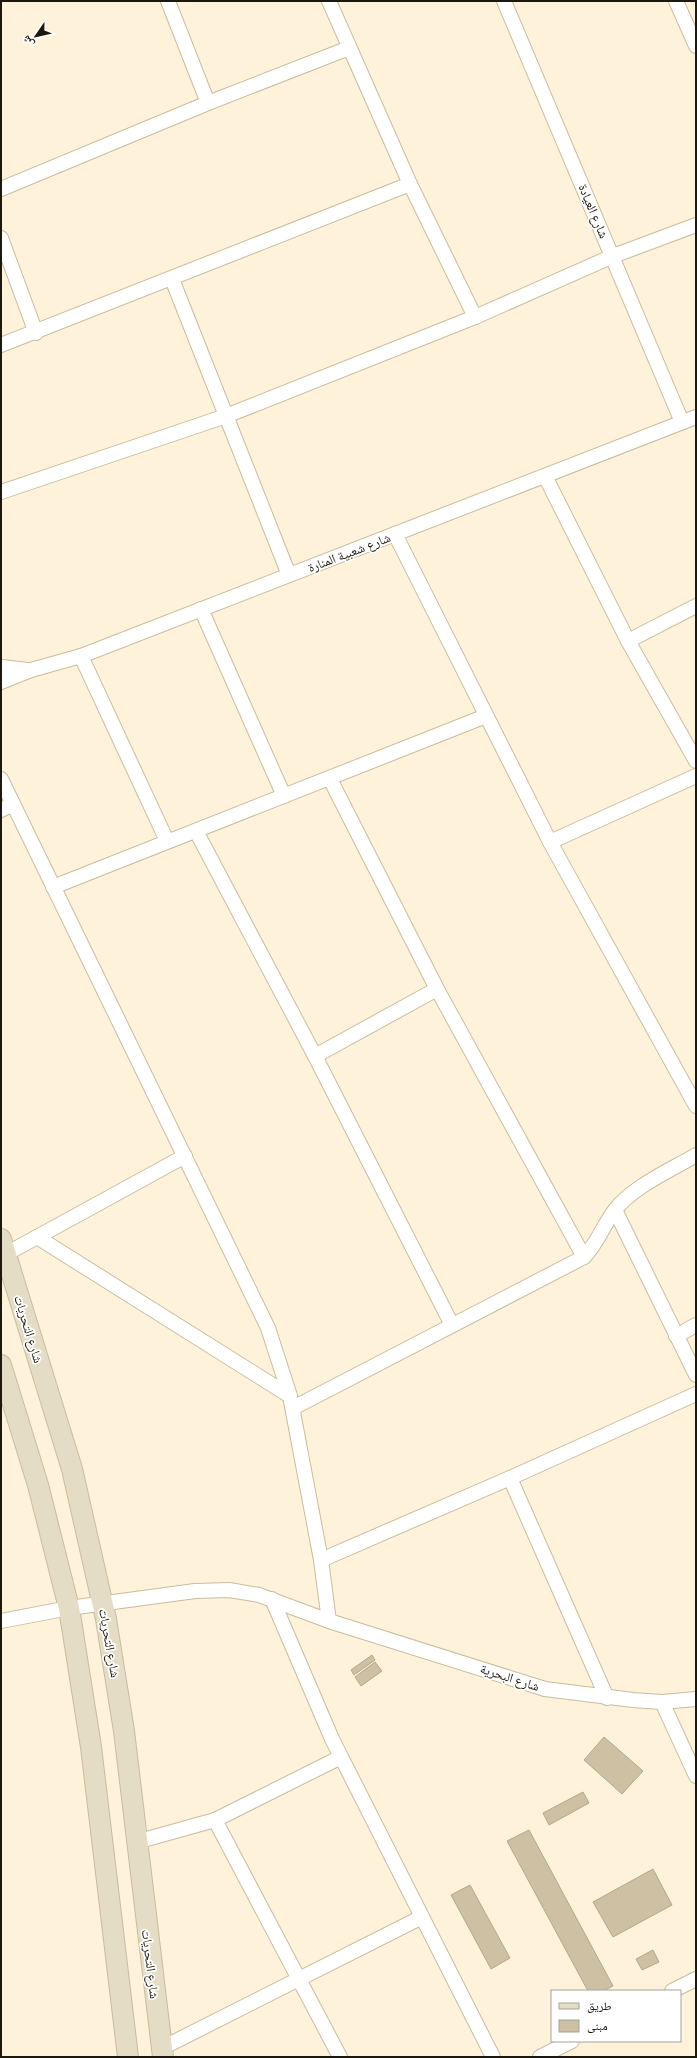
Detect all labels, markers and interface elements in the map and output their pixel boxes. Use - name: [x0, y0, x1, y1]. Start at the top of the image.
- north arrow: [16, 16, 56, 56]
- text: ش: [18, 32, 38, 50]
- street label: شارع العيادة: [574, 181, 613, 241]
- street label: شارع شعبية المنارة: [305, 529, 393, 577]
- street label: شارع التحريات: [9, 1293, 47, 1365]
- street label: شارع التحريات: [94, 1607, 124, 1679]
- street label: شارع البحرية: [478, 1660, 542, 1696]
- street label: شارع التحريات: [137, 1928, 163, 2000]
- legend: [551, 1990, 681, 2042]
- text: طريق: [587, 1998, 612, 2013]
- text: مبنى: [587, 2018, 608, 2033]

